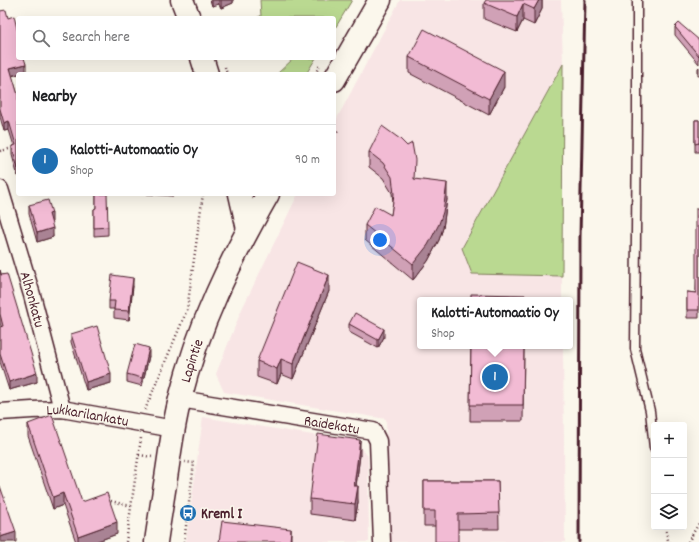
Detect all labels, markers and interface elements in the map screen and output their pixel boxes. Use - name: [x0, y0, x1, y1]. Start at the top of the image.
- search box: [16, 16, 336, 60]
- icon: search: [30, 27, 52, 49]
- text: Search here: [62, 27, 130, 49]
- text: Nearby: [32, 86, 76, 110]
- text: Kalotti-Automaatio Oy: [70, 140, 197, 162]
- text: 1: [44, 151, 46, 170]
- text: 90 m: [295, 151, 320, 170]
- text: Shop: [70, 162, 93, 181]
- your location: [370, 230, 390, 250]
- street label: Alhonkatu: [12, 269, 49, 330]
- popup: [417, 297, 573, 349]
- text: Kalotti-Automaatio Oy: [431, 303, 559, 325]
- text: Shop: [431, 325, 455, 344]
- street label: Lapintie: [176, 336, 211, 386]
- pin: 1: [482, 362, 508, 392]
- street label: Lukkarilankatu: [46, 400, 130, 434]
- street label: Raidekatu: [302, 411, 361, 442]
- map controls: [651, 422, 687, 530]
- button: +: [651, 422, 687, 458]
- button: −: [651, 458, 687, 494]
- button: layers: [651, 494, 687, 530]
- bus stop icon: Kreml I: [178, 503, 198, 523]
- place label: Kreml I: [201, 504, 242, 526]

